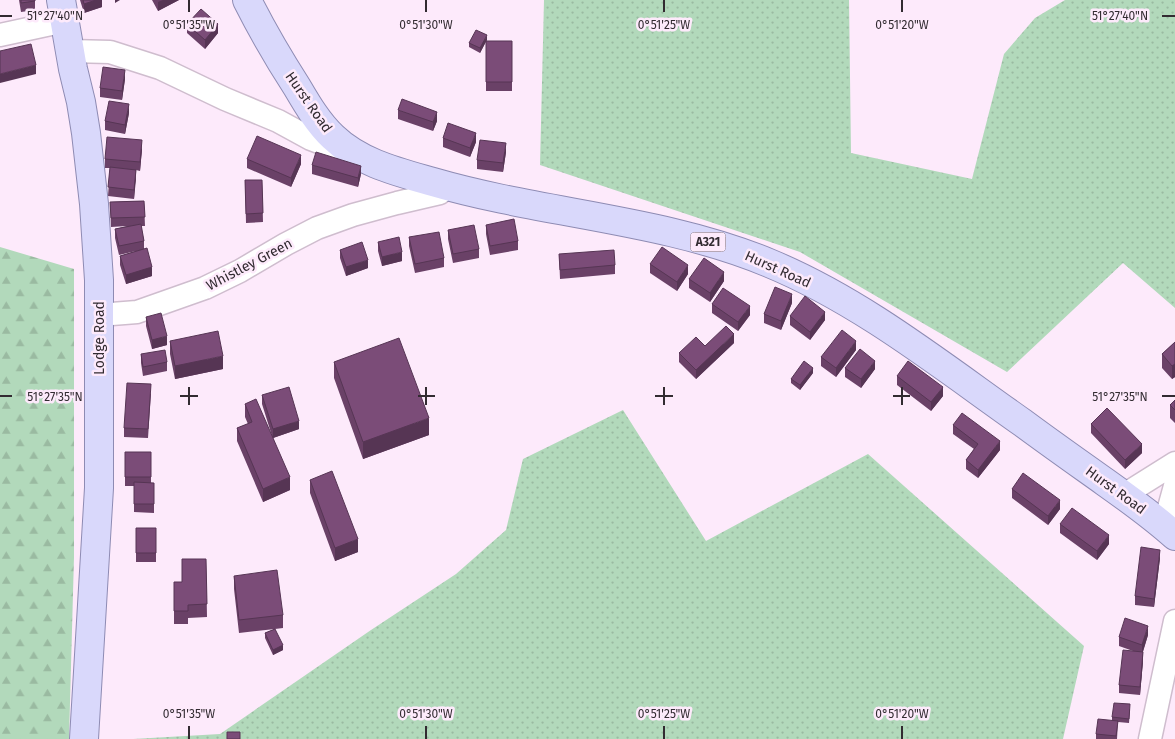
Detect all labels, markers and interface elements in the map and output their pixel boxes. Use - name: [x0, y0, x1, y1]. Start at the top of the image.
- text: 51°27'40"N: [27, 9, 83, 23]
- text: 51°27'40"N: [1092, 9, 1148, 23]
- text: 0°51'35"W: [163, 18, 215, 32]
- text: 0°51'30"W: [399, 18, 453, 32]
- text: 0°51'25"W: [638, 18, 690, 32]
- text: 0°51'20"W: [875, 18, 929, 32]
- street label: Hurst Road: [281, 69, 336, 136]
- road number: A321: [690, 232, 726, 252]
- street label: Whistley Green: [203, 235, 295, 294]
- street label: Hurst Road: [742, 247, 813, 292]
- street label: Lodge Road: [91, 301, 108, 375]
- text: 51°27'35"N: [27, 390, 83, 404]
- text: 51°27'35"N: [1092, 390, 1148, 404]
- street label: Hurst Road: [1082, 463, 1149, 518]
- text: 0°51'35"W: [163, 707, 215, 721]
- text: 0°51'30"W: [399, 707, 453, 721]
- text: 0°51'25"W: [638, 707, 690, 721]
- text: 0°51'20"W: [875, 707, 929, 721]

